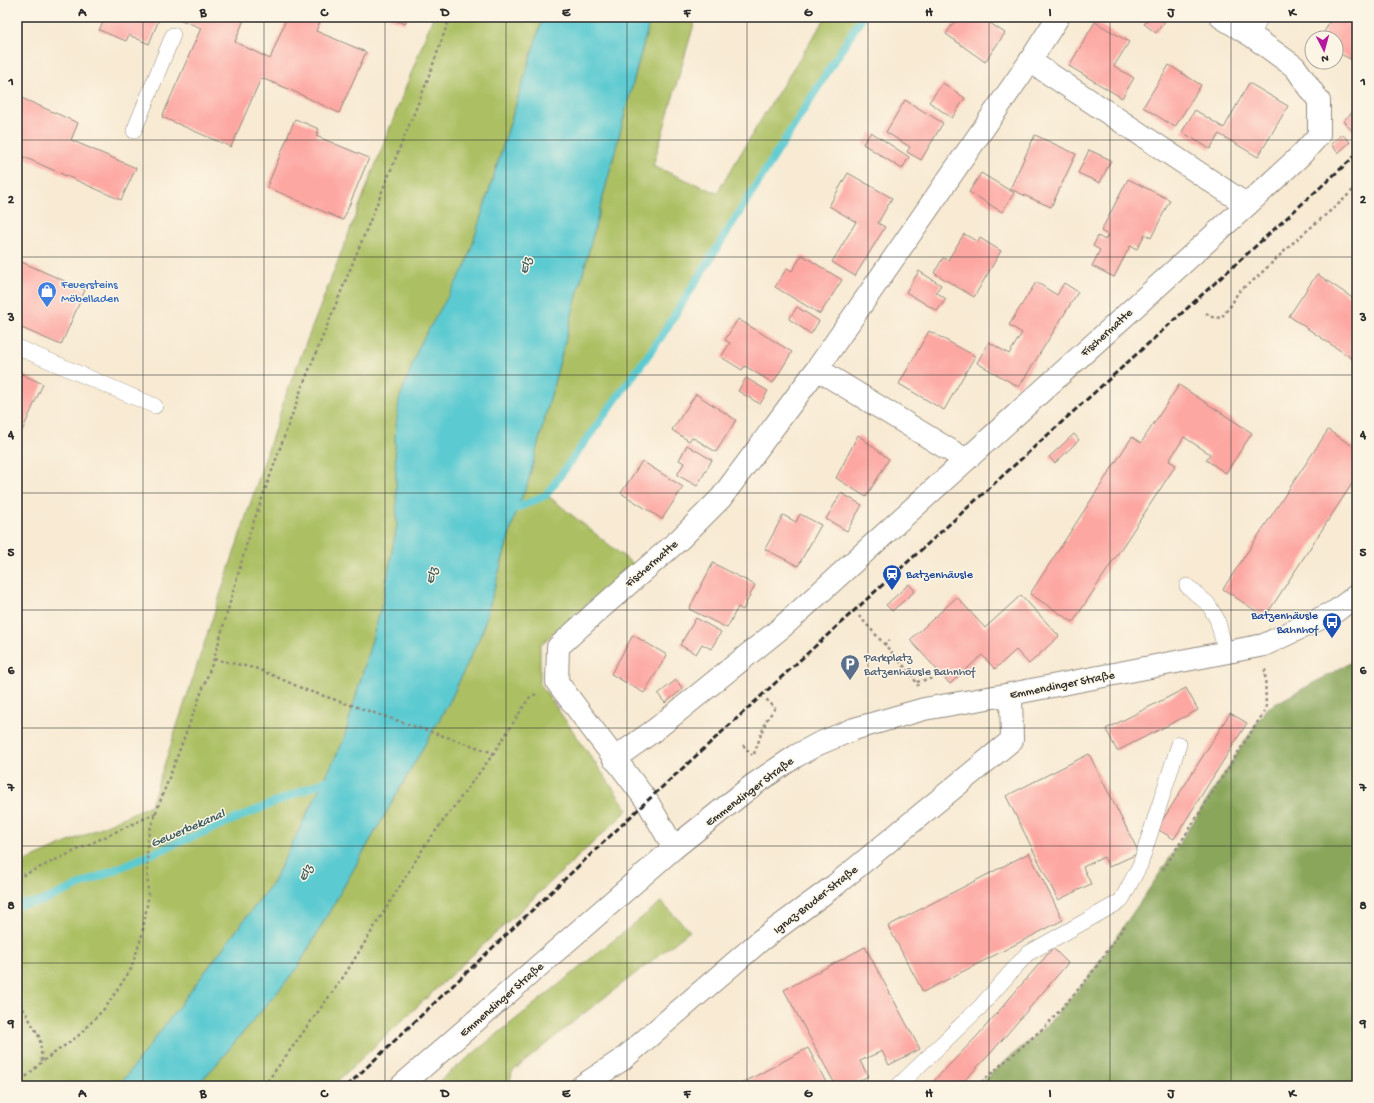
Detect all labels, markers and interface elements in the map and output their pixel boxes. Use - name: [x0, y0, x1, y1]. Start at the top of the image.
- text: A: [77, 6, 87, 21]
- text: B: [199, 6, 208, 21]
- text: C: [319, 6, 329, 21]
- text: D: [440, 6, 450, 21]
- text: E: [562, 6, 571, 21]
- text: F: [683, 6, 692, 21]
- text: G: [804, 6, 813, 21]
- text: H: [925, 6, 933, 21]
- text: I: [1048, 6, 1052, 21]
- text: J: [1167, 6, 1176, 21]
- text: K: [1287, 6, 1297, 21]
- north arrow: [1304, 30, 1344, 70]
- text: N: [1321, 52, 1329, 64]
- text: 1: [7, 75, 14, 90]
- text: 1: [1359, 75, 1366, 90]
- text: 2: [8, 193, 15, 208]
- text: 2: [1360, 193, 1367, 208]
- water label: Elz: [517, 254, 536, 276]
- place label: Feuersteins Möbelladen: [60, 279, 119, 307]
- shop icon: Feuersteins Möbelladen: [36, 280, 58, 308]
- street label: Fischermatte: [1078, 306, 1137, 361]
- text: 3: [7, 311, 15, 326]
- text: 3: [1359, 311, 1367, 326]
- text: 4: [7, 428, 15, 443]
- text: 4: [1359, 428, 1367, 443]
- street label: Fischermatte: [622, 537, 682, 592]
- text: 5: [8, 546, 15, 561]
- text: 5: [1360, 546, 1367, 561]
- station icon: Batzenhäusle: [881, 563, 903, 591]
- water label: Elz: [423, 564, 442, 586]
- place label: Batzenhäusle: [905, 569, 974, 583]
- place label: Batzenhäusle Bahnhof: [1250, 610, 1319, 638]
- bus stop icon: Batzenhäusle Bahnhof: [1321, 611, 1343, 639]
- place label: Parkplatz Batzenhäusle Bahnhof: [863, 652, 976, 680]
- parking icon: Parkplatz Batzenhäusle Bahnhof: [839, 653, 861, 681]
- text: 6: [8, 664, 15, 679]
- text: 6: [1360, 664, 1367, 679]
- street label: Emmendinger Straße: [1009, 669, 1117, 703]
- street label: Emmendinger Straße: [703, 754, 798, 830]
- text: 7: [7, 781, 16, 796]
- text: 7: [1359, 781, 1368, 796]
- water label: Gewerbekanal: [149, 806, 228, 852]
- water label: Elz: [296, 861, 317, 884]
- street label: Ignaz-Bruder-Straße: [771, 863, 862, 938]
- text: 8: [7, 899, 15, 914]
- text: 8: [1359, 899, 1367, 914]
- street label: Emmendinger Straße: [457, 960, 548, 1041]
- text: 9: [7, 1017, 15, 1032]
- text: 9: [1359, 1017, 1367, 1032]
- text: A: [77, 1087, 87, 1102]
- text: B: [199, 1087, 208, 1102]
- text: C: [319, 1087, 329, 1102]
- text: D: [440, 1087, 450, 1102]
- text: E: [562, 1087, 571, 1102]
- text: F: [683, 1087, 692, 1102]
- text: G: [804, 1087, 813, 1102]
- text: H: [925, 1087, 933, 1102]
- text: I: [1048, 1087, 1052, 1102]
- text: J: [1167, 1087, 1176, 1102]
- text: K: [1287, 1087, 1297, 1102]

